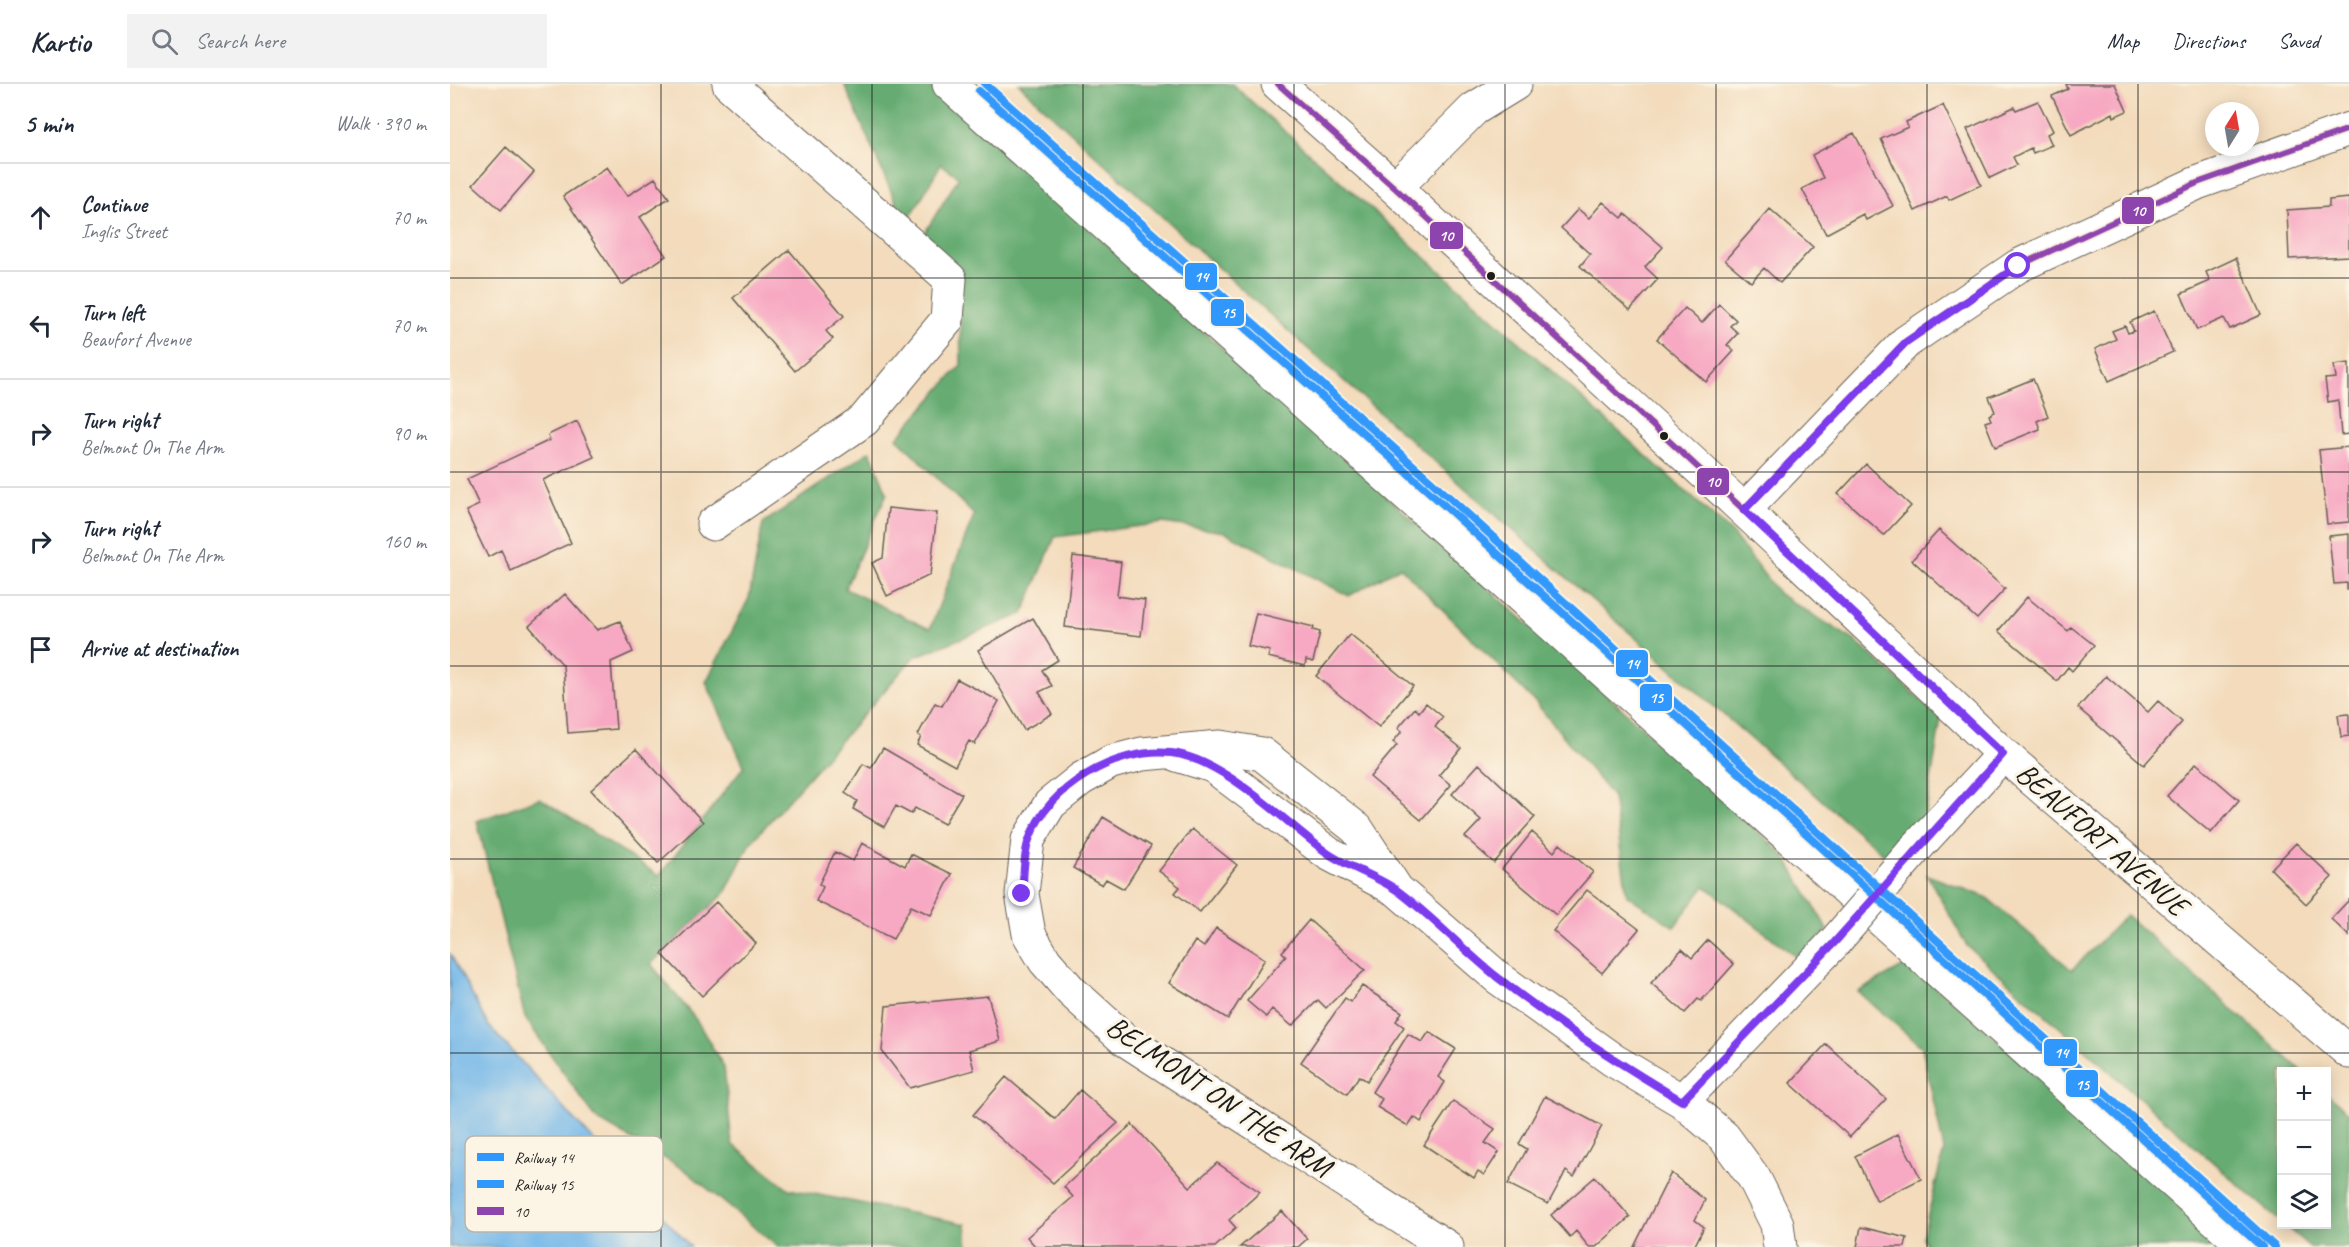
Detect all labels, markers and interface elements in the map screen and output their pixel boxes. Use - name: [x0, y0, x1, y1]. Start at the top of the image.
- search box: [127, 14, 547, 68]
- text: Kartio: [30, 24, 91, 59]
- icon: search: [148, 25, 181, 58]
- text: Search here: [196, 27, 285, 55]
- text: Map: [2107, 28, 2139, 54]
- text: Directions: [2172, 28, 2245, 54]
- text: Saved: [2278, 28, 2319, 54]
- north arrow: [2205, 102, 2259, 156]
- text: 5 min: [24, 107, 73, 140]
- text: Walk · 390 m: [336, 111, 426, 136]
- text: Continue: [81, 191, 147, 219]
- line badge: 10: [2121, 196, 2155, 225]
- icon: ahead: [24, 201, 57, 234]
- text: 10: [2131, 201, 2147, 221]
- text: 70 m: [392, 205, 426, 230]
- text: Inglis Street: [81, 219, 167, 244]
- line badge: 10: [1429, 221, 1464, 250]
- text: 10: [1439, 226, 1455, 246]
- route start: [2004, 252, 2030, 278]
- line badge: 14: [1184, 262, 1218, 291]
- text: 14: [1194, 267, 1210, 287]
- unlabelled marker: [1485, 270, 1497, 282]
- line badge: 15: [1210, 298, 1245, 327]
- text: Turn left: [81, 299, 145, 327]
- text: 15: [1221, 303, 1237, 323]
- icon: left: [24, 309, 57, 342]
- text: 70 m: [392, 313, 426, 338]
- text: Beaufort Avenue: [81, 327, 191, 352]
- text: Turn right: [81, 407, 158, 435]
- icon: right: [24, 417, 57, 450]
- text: 90 m: [392, 421, 426, 446]
- unlabelled marker: [1658, 430, 1670, 442]
- text: Belmont On The Arm: [81, 435, 224, 460]
- line badge: 10: [1696, 467, 1730, 496]
- text: 10: [1706, 472, 1722, 492]
- text: Turn right: [81, 515, 158, 543]
- icon: right: [24, 525, 57, 558]
- text: 160 m: [383, 529, 426, 554]
- text: Belmont On The Arm: [81, 543, 224, 568]
- icon: arrive: [24, 633, 57, 666]
- text: Arrive at destination: [81, 635, 238, 663]
- line badge: 14: [1615, 649, 1649, 678]
- text: 14: [1625, 654, 1641, 674]
- line badge: 15: [1639, 683, 1673, 712]
- text: 15: [1649, 688, 1665, 708]
- street label: BEAUFORT AVENUE: [2008, 754, 2199, 926]
- route end: [1008, 880, 1034, 906]
- street label: BELMONT ON THE ARM: [1099, 1007, 1341, 1187]
- line badge: 14: [2043, 1038, 2078, 1067]
- text: 14: [2054, 1043, 2070, 1063]
- map controls: [2277, 1067, 2331, 1229]
- button: +: [2277, 1067, 2331, 1121]
- line badge: 15: [2065, 1069, 2099, 1098]
- text: 15: [2075, 1075, 2091, 1095]
- button: −: [2277, 1121, 2331, 1175]
- legend: [465, 1136, 663, 1232]
- text: Railway 14: [514, 1148, 575, 1168]
- text: Railway 15: [514, 1175, 574, 1195]
- button: layers: [2277, 1175, 2331, 1229]
- text: 10: [514, 1202, 530, 1222]

